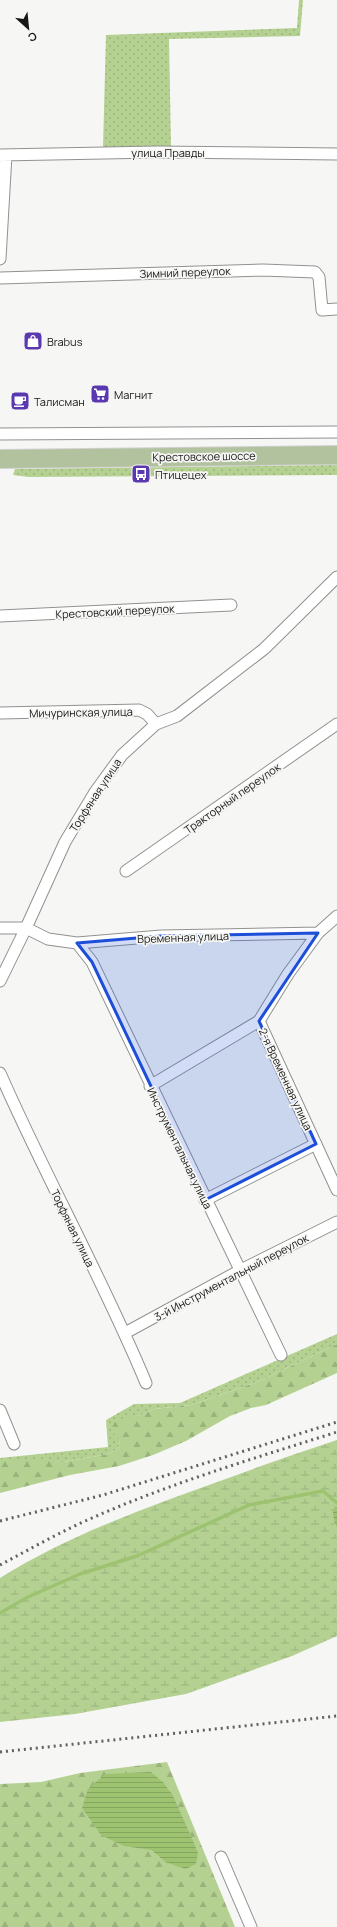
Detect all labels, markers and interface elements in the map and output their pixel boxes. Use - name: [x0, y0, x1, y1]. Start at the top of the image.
- north arrow: [8, 8, 48, 48]
- text: С: [26, 29, 40, 46]
- street label: улица Правды: [131, 145, 205, 160]
- street label: Зимний переулок: [139, 263, 231, 281]
- shop icon: Brabus: [22, 330, 44, 352]
- place label: Brabus: [47, 334, 83, 349]
- supermarket icon: Магнит: [89, 383, 111, 405]
- place label: Магнит: [114, 387, 153, 402]
- cafe icon: Талисман: [9, 390, 31, 412]
- place label: Талисман: [34, 394, 85, 409]
- street label: Крестовское шоссе: [152, 448, 256, 464]
- bus stop icon: Птицецех: [130, 463, 152, 485]
- place label: Птицецех: [155, 467, 207, 482]
- street label: Крестовский переулок: [55, 600, 175, 622]
- street label: Мичуринская улица: [29, 704, 133, 720]
- street label: Торфяная улица: [66, 755, 124, 835]
- street label: Тракторный переулок: [181, 759, 284, 837]
- street label: Временная улица: [137, 928, 229, 946]
- street label: 2-я Временная улица: [256, 1025, 316, 1133]
- street label: Инструментальная улица: [144, 1085, 216, 1211]
- street label: Торфяная улица: [48, 1187, 98, 1269]
- street label: 3-й Инструментальный переулок: [151, 1230, 311, 1324]

